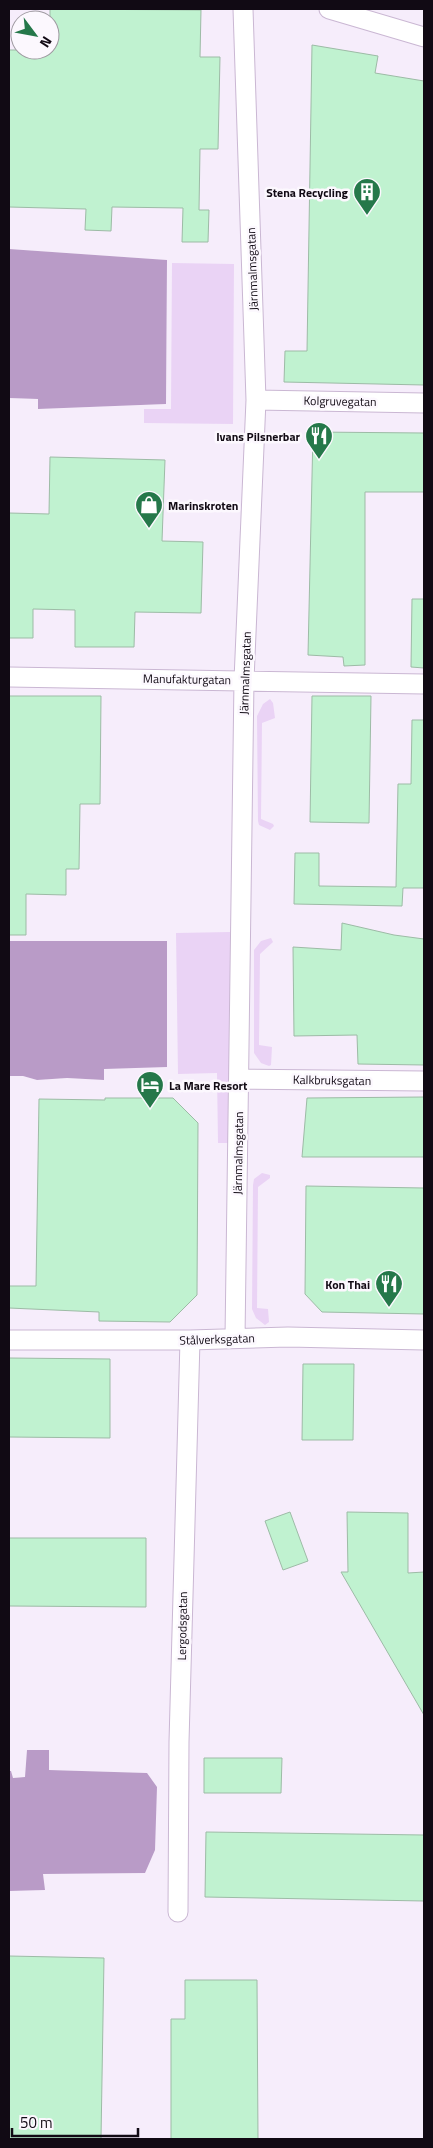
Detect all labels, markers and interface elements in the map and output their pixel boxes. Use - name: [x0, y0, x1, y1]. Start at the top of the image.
- north arrow: [10, 10, 60, 60]
- text: N: [35, 32, 58, 52]
- building icon: Stena Recycling: [352, 177, 382, 216]
- place label: Stena Recycling: [266, 183, 349, 202]
- street label: Järnmalmsgatan: [241, 227, 263, 311]
- street label: Kolgruvegatan: [303, 391, 377, 411]
- restaurant icon: Ivans Pilsnerbar: [304, 421, 334, 460]
- place label: Ivans Pilsnerbar: [216, 427, 301, 446]
- shop icon: Marinskroten: [134, 490, 164, 529]
- place label: Marinskroten: [168, 496, 238, 515]
- street label: Järnmalmsgatan: [234, 631, 256, 715]
- street label: Manufakturgatan: [143, 669, 231, 689]
- hotel icon: La Mare Resort: [135, 1070, 165, 1109]
- street label: Kalkbruksgatan: [293, 1070, 371, 1090]
- place label: La Mare Resort: [169, 1076, 248, 1095]
- street label: Järnmalmsgatan: [228, 1111, 248, 1195]
- restaurant icon: Kon Thai: [374, 1269, 404, 1308]
- place label: Kon Thai: [325, 1275, 370, 1294]
- street label: Stålverksgatan: [179, 1328, 255, 1350]
- street label: Lergodsgatan: [172, 1591, 192, 1661]
- scale bar: [12, 2106, 139, 2138]
- text: 50 m: [20, 2111, 53, 2134]

